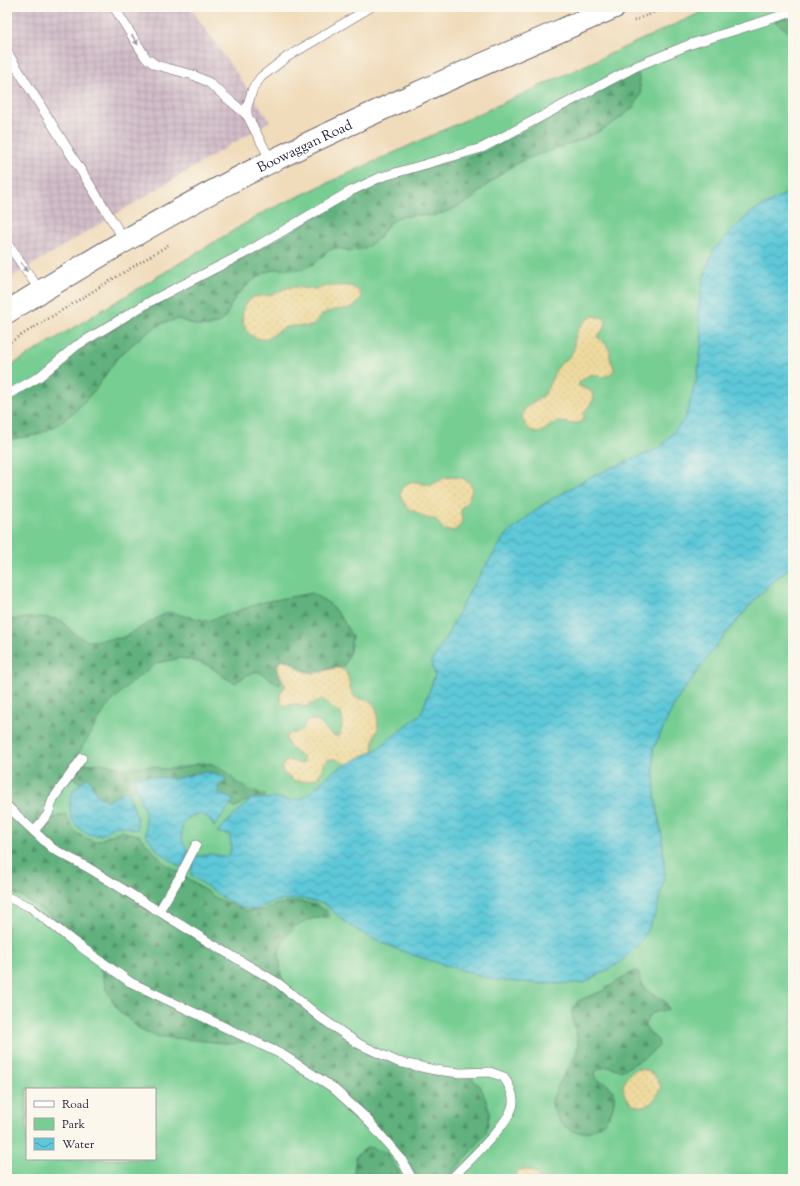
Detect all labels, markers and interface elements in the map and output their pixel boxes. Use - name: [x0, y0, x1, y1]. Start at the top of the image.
- one-way arrow: [131, 34, 138, 46]
- street label: Boowaggan Road: [254, 116, 356, 179]
- one-way arrow: [20, 262, 28, 272]
- legend: [26, 1088, 156, 1160]
- text: Road: [62, 1096, 89, 1114]
- text: Park: [62, 1116, 85, 1134]
- text: Water: [62, 1136, 95, 1154]

